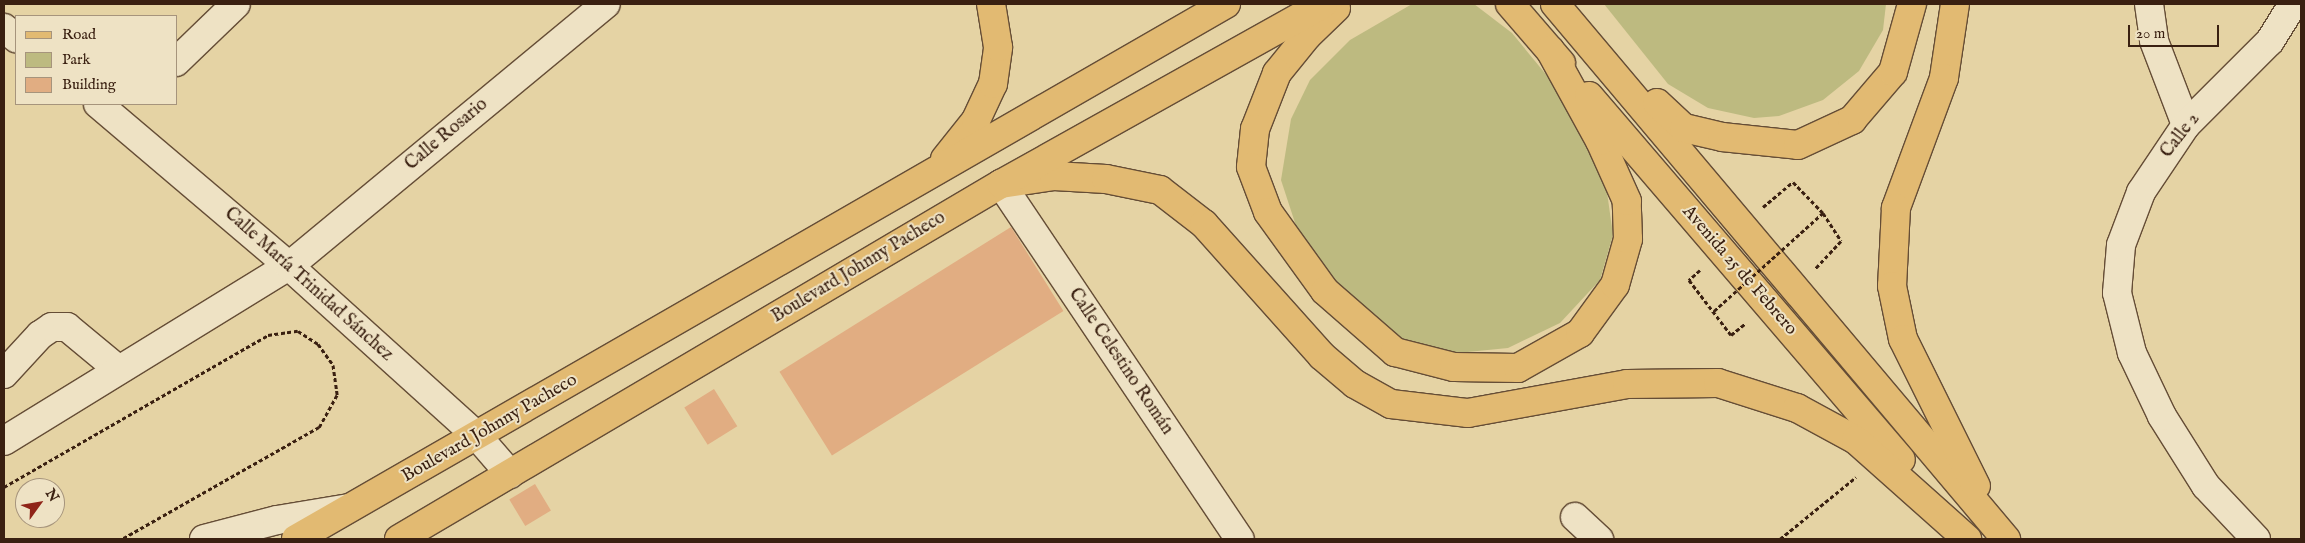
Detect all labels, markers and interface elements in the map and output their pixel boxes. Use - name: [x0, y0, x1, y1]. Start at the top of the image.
- legend: [15, 15, 178, 105]
- scale bar: [2130, 15, 2221, 47]
- text: 20 m: [2136, 24, 2165, 43]
- text: Road: [62, 25, 96, 44]
- text: Park: [62, 50, 91, 69]
- text: Building: [62, 75, 116, 94]
- street label: Calle Rosario: [401, 94, 493, 176]
- street label: Calle 2: [2157, 109, 2205, 163]
- street label: Avenida 25 de Febrero: [1677, 202, 1801, 340]
- street label: Calle María Trinidad Sánchez: [219, 204, 397, 366]
- street label: Boulevard Johnny Pacheco: [768, 208, 950, 328]
- street label: Calle Celestino Román: [1063, 285, 1177, 439]
- street label: Boulevard Johnny Pacheco: [399, 370, 581, 488]
- north arrow: [15, 478, 65, 528]
- text: N: [41, 486, 63, 505]

